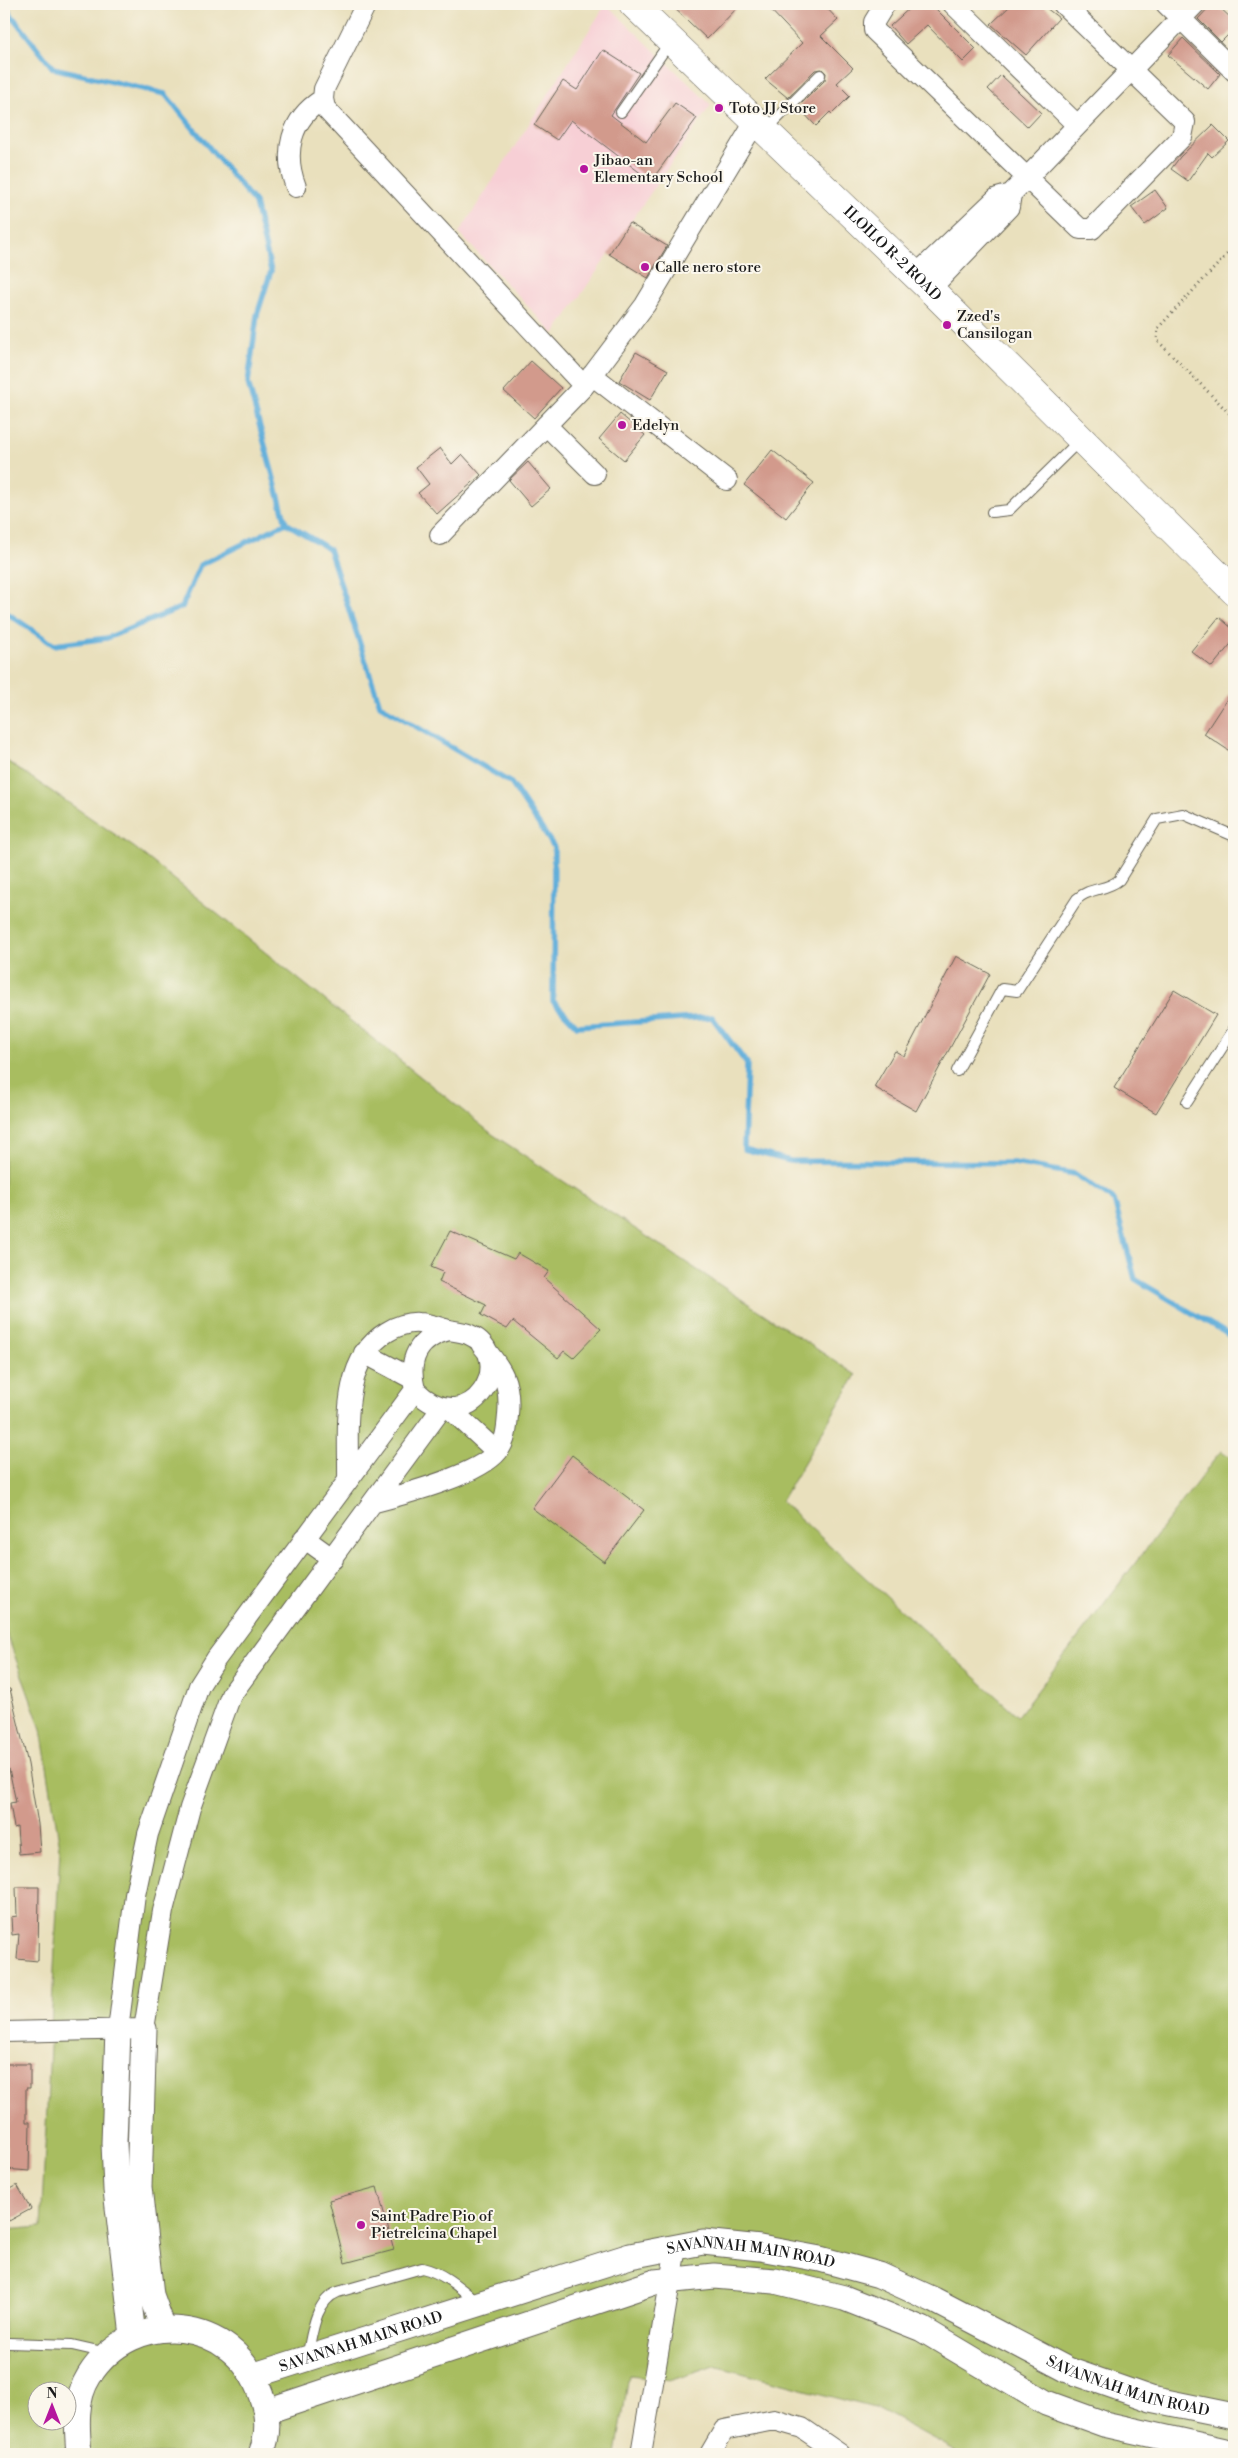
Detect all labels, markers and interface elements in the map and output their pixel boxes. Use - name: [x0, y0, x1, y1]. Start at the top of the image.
- place label: Toto JJ Store: [729, 99, 816, 118]
- marker: Toto JJ Store: [713, 102, 725, 114]
- place label: Jibao-an Elementary School: [593, 151, 723, 187]
- marker: Jibao-an Elementary School: [578, 163, 590, 175]
- street label: ILOILO R-2 ROAD: [839, 202, 945, 305]
- place label: Calle nero store: [655, 258, 761, 277]
- marker: Calle nero store: [639, 261, 651, 273]
- place label: Zzed's Cansilogan: [957, 307, 1033, 343]
- marker: Zzed's Cansilogan: [941, 319, 953, 331]
- place label: Edelyn: [632, 416, 679, 435]
- marker: Edelyn: [616, 419, 628, 431]
- place label: Saint Padre Pio of Pietrelcina Chapel: [371, 2207, 498, 2243]
- marker: Saint Padre Pio of Pietrelcina Chapel: [355, 2219, 367, 2231]
- street label: SAVANNAH MAIN ROAD: [665, 2233, 837, 2273]
- street label: SAVANNAH MAIN ROAD: [277, 2307, 445, 2377]
- street label: SAVANNAH MAIN ROAD: [1043, 2351, 1211, 2421]
- north arrow: [28, 2380, 78, 2430]
- text: N: [46, 2385, 58, 2403]

